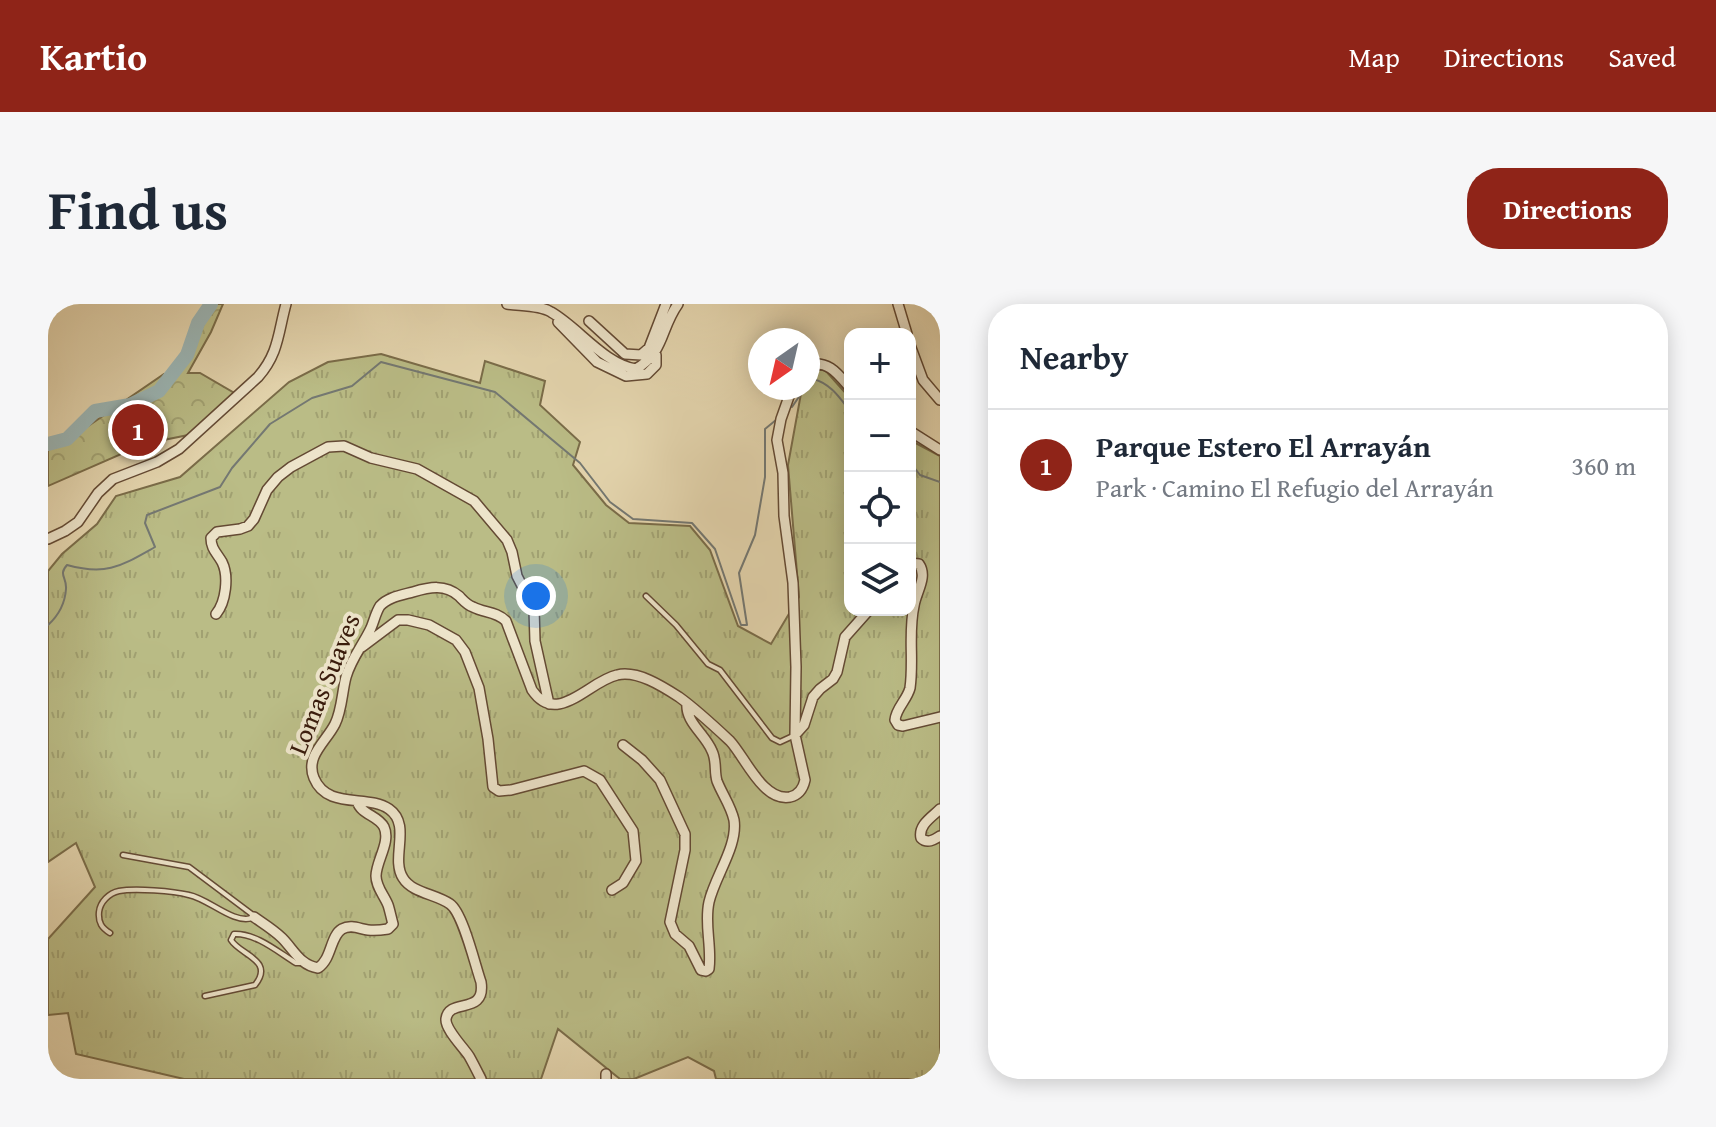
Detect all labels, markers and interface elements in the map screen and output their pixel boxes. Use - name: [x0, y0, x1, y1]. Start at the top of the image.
- text: Kartio: [40, 28, 147, 84]
- text: Map: [1348, 36, 1400, 77]
- text: Directions: [1444, 36, 1564, 77]
- text: Saved: [1608, 36, 1676, 77]
- text: Find us: [48, 167, 228, 250]
- button: Directions: [1467, 168, 1668, 249]
- north arrow: [748, 328, 820, 400]
- map controls: [844, 328, 916, 616]
- button: +: [844, 328, 916, 400]
- text: Nearby: [1020, 332, 1129, 381]
- pin: 1: [112, 400, 164, 460]
- button: −: [844, 400, 916, 472]
- text: Parque Estero El Arrayán: [1096, 424, 1431, 468]
- text: 1: [1039, 446, 1053, 485]
- text: 360 m: [1571, 446, 1636, 485]
- text: Park · Camino El Refugio del Arrayán: [1096, 468, 1494, 507]
- button: locate: [844, 472, 916, 544]
- button: layers: [844, 544, 916, 616]
- your location: [516, 576, 556, 616]
- street label: Lomas Suaves: [278, 607, 370, 760]

